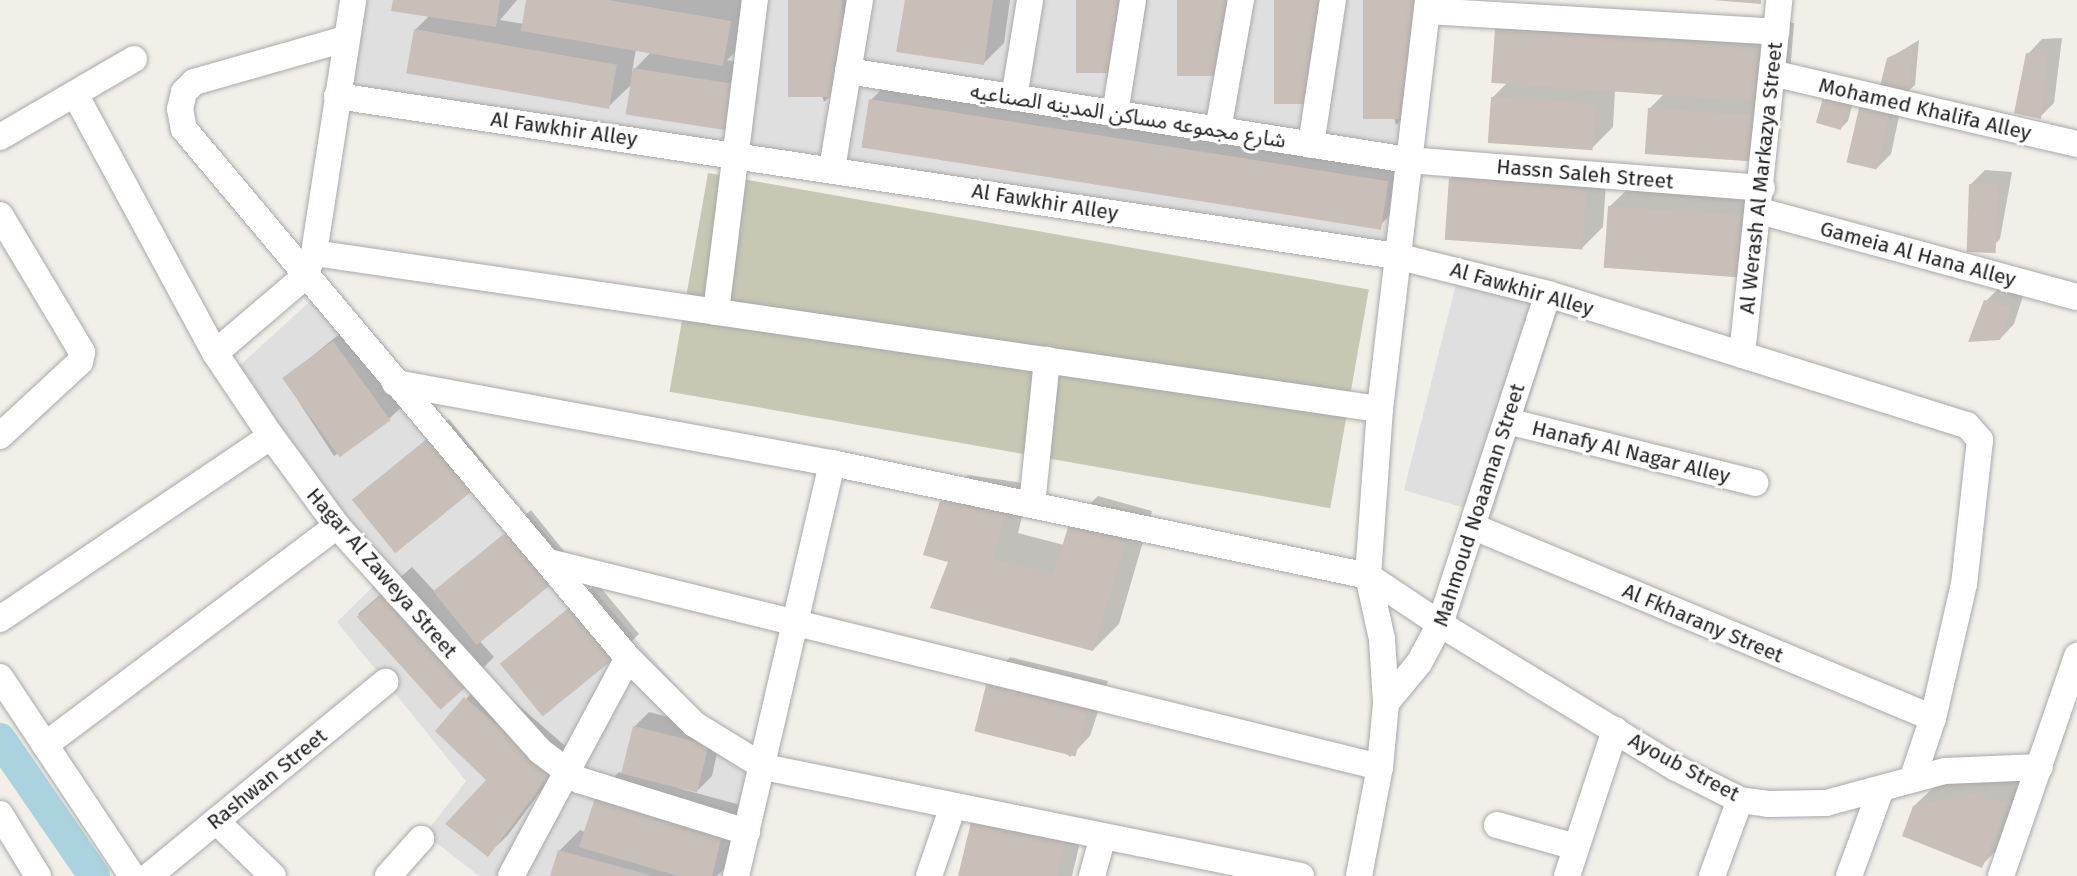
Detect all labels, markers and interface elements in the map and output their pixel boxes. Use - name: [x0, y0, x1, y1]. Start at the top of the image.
- street label: Al Werash Al Markazya Street: [1734, 41, 1788, 315]
- street label: Mohamed Khalifa Alley: [1816, 72, 2034, 146]
- street label: شارع مجموعه مساكن المدينه الصناعيه: [968, 79, 1288, 153]
- street label: Al Fawkhir Alley: [489, 106, 639, 152]
- street label: Hassn Saleh Street: [1495, 154, 1675, 194]
- street label: Al Fawkhir Alley: [970, 178, 1120, 226]
- street label: Gameia Al Hana Alley: [1817, 216, 2019, 292]
- street label: Al Fawkhir Alley: [1448, 257, 1596, 321]
- street label: Mahmoud Noaaman Street: [1428, 380, 1530, 630]
- street label: Hanafy Al Nagar Alley: [1529, 415, 1733, 489]
- street label: Hagar Al Zaweya Street: [301, 483, 463, 663]
- street label: Al Fkharany Street: [1619, 578, 1787, 668]
- street label: Rashwan Street: [202, 723, 332, 835]
- street label: Ayoub Street: [1624, 727, 1744, 807]

